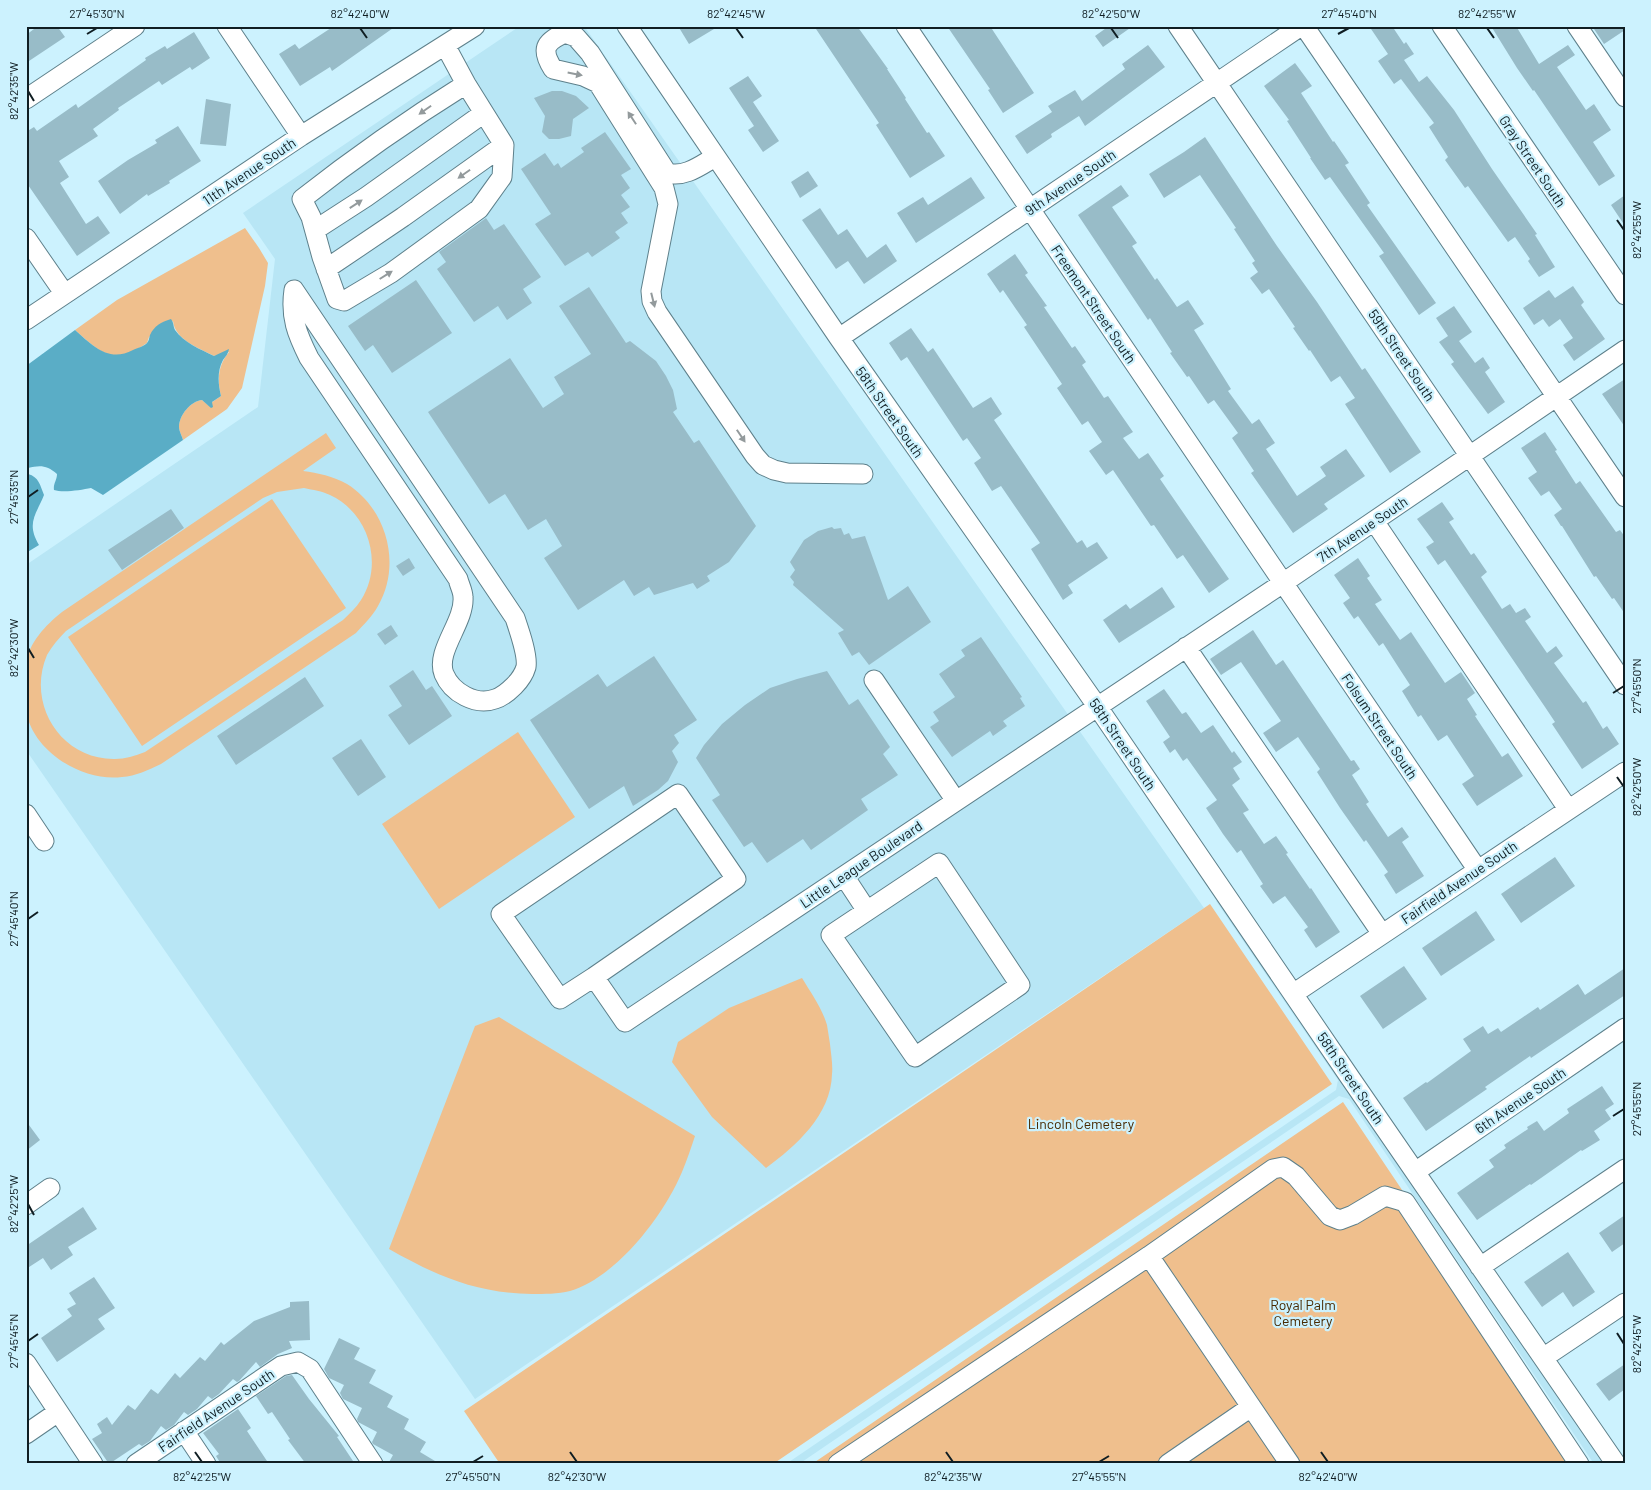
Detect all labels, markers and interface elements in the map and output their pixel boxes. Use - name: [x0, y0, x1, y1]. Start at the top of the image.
- text: 27°45'30"N: [69, 6, 125, 20]
- text: 82°42'40"W: [331, 6, 390, 20]
- text: 82°42'45"W: [707, 6, 766, 20]
- text: 82°42'50"W: [1082, 6, 1141, 20]
- text: 27°45'40"N: [1321, 6, 1377, 20]
- text: 82°42'55"W: [1458, 6, 1516, 20]
- text: 82°42'35"W: [6, 62, 20, 120]
- one-way arrow: [567, 71, 583, 79]
- one-way arrow: [418, 105, 432, 115]
- one-way arrow: [627, 111, 636, 125]
- street label: Gray Street South: [1496, 112, 1570, 210]
- street label: 11th Avenue South: [199, 134, 299, 208]
- street label: 9th Avenue South: [1021, 145, 1119, 219]
- one-way arrow: [458, 169, 471, 179]
- one-way arrow: [349, 199, 362, 209]
- text: 82°42'55"W: [1629, 201, 1643, 259]
- street label: Freemont Street South: [1048, 242, 1140, 366]
- one-way arrow: [379, 271, 392, 280]
- one-way arrow: [649, 292, 657, 308]
- street label: 59th Street South: [1365, 306, 1439, 404]
- street label: 58th Street South: [852, 363, 928, 461]
- one-way arrow: [736, 429, 746, 443]
- text: 27°45'35"N: [6, 470, 20, 524]
- street label: 7th Avenue South: [1314, 493, 1410, 565]
- text: 82°42'30"W: [6, 618, 20, 677]
- text: 27°45'50"N: [1629, 658, 1643, 714]
- street label: Folsum Street South: [1338, 670, 1422, 782]
- street label: 58th Street South: [1086, 695, 1160, 793]
- text: 82°42'50"W: [1629, 757, 1643, 816]
- street label: Little League Boulevard: [797, 817, 925, 911]
- street label: Fairfield Avenue South: [1398, 837, 1520, 927]
- text: 27°45'40"N: [6, 891, 20, 947]
- street label: 58th Street South: [1314, 1029, 1388, 1127]
- street label: 6th Avenue South: [1471, 1063, 1569, 1137]
- text: 27°45'55"N: [1629, 1082, 1643, 1136]
- park label: Lincoln Cemetery: [1028, 1115, 1135, 1132]
- text: 82°42'25"W: [6, 1174, 20, 1233]
- park label: Royal Palm Cemetery: [1270, 1296, 1336, 1329]
- text: 27°45'45"N: [6, 1314, 20, 1369]
- text: 82°42'45"W: [1629, 1314, 1643, 1373]
- street label: Fairfield Avenue South: [155, 1365, 277, 1455]
- text: 82°42'25"W: [173, 1469, 232, 1483]
- text: 27°45'50"N: [445, 1469, 501, 1483]
- text: 82°42'30"W: [548, 1469, 607, 1483]
- text: 82°42'35"W: [924, 1469, 982, 1483]
- text: 27°45'55"N: [1072, 1469, 1126, 1483]
- text: 82°42'40"W: [1299, 1469, 1358, 1483]

